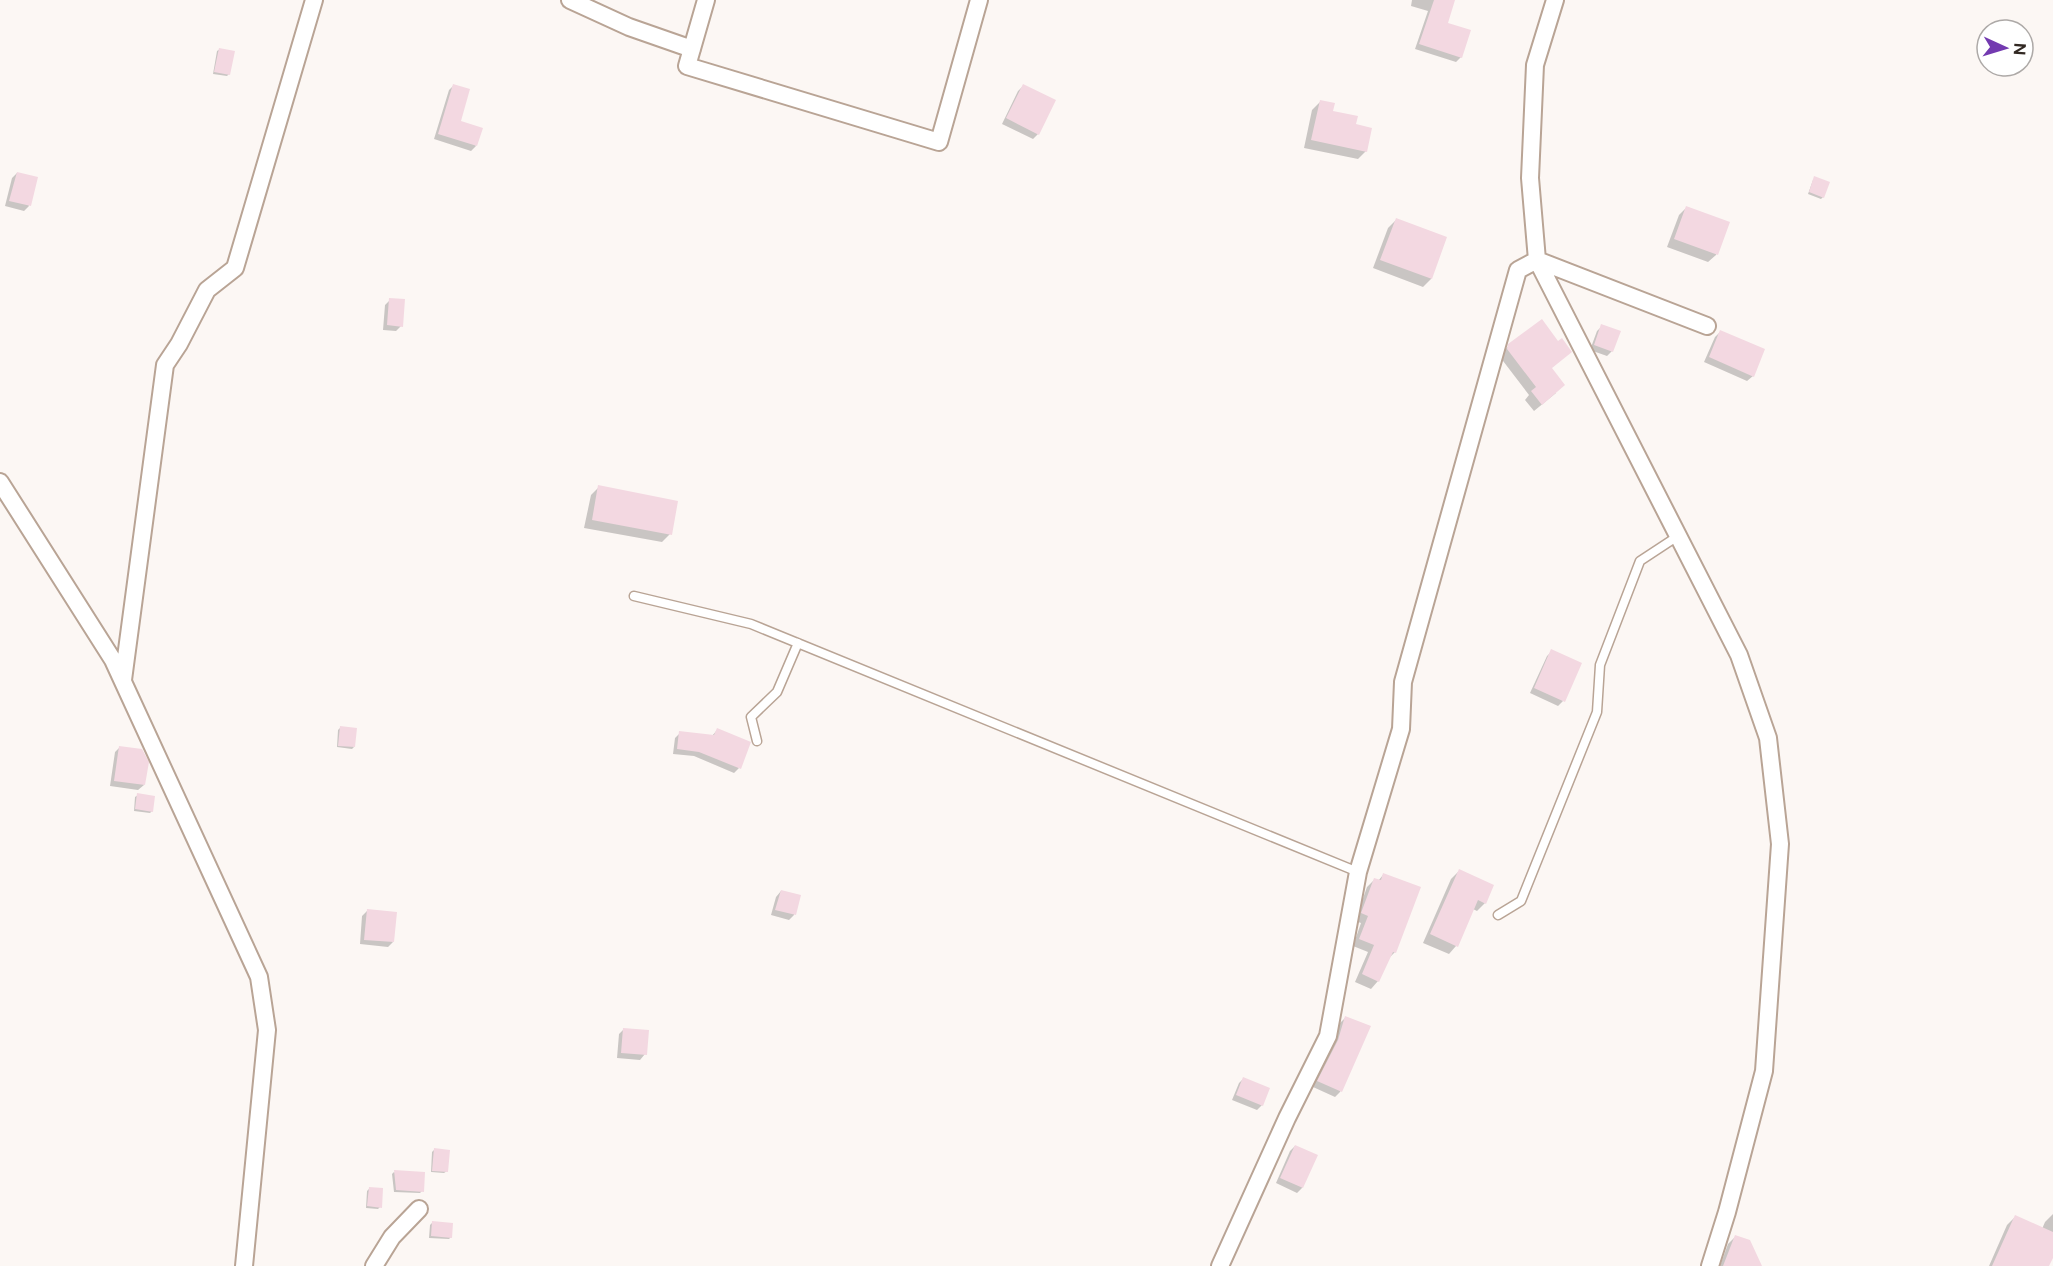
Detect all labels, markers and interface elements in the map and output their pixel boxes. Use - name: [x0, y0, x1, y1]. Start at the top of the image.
- north arrow: [1975, 18, 2035, 78]
- text: N: [2010, 42, 2029, 56]

